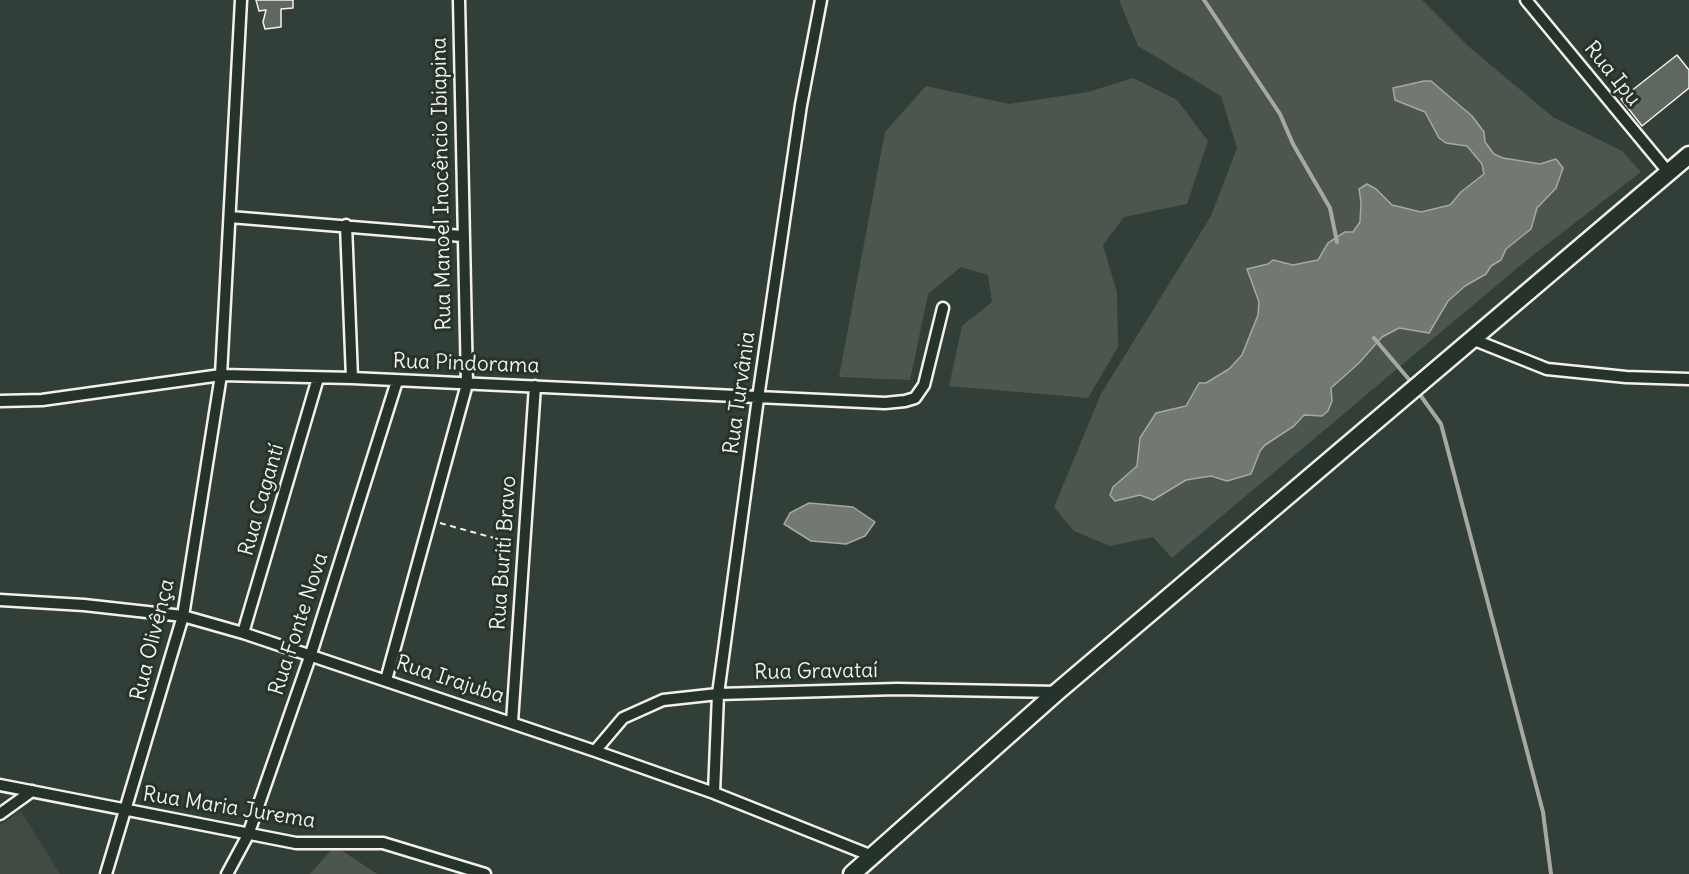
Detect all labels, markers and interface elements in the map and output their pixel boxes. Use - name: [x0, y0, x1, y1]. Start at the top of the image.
- street label: Rua Manoel Inocêncio Ibiapina: [427, 37, 457, 331]
- street label: Rua Ipu: [1578, 37, 1646, 111]
- street label: Rua Turvânia: [719, 330, 761, 456]
- street label: Rua Pindorama: [392, 349, 540, 379]
- street label: Rua Cagantí: [234, 441, 290, 559]
- street label: Rua Buriti Bravo: [486, 475, 522, 631]
- street label: Rua Fonte Nova: [264, 549, 334, 699]
- street label: Rua Olivênça: [126, 577, 180, 703]
- street label: Rua Irajuba: [393, 651, 507, 709]
- street label: Rua Gravataí: [754, 658, 878, 686]
- street label: Rua Maria Jurema: [141, 782, 317, 834]

